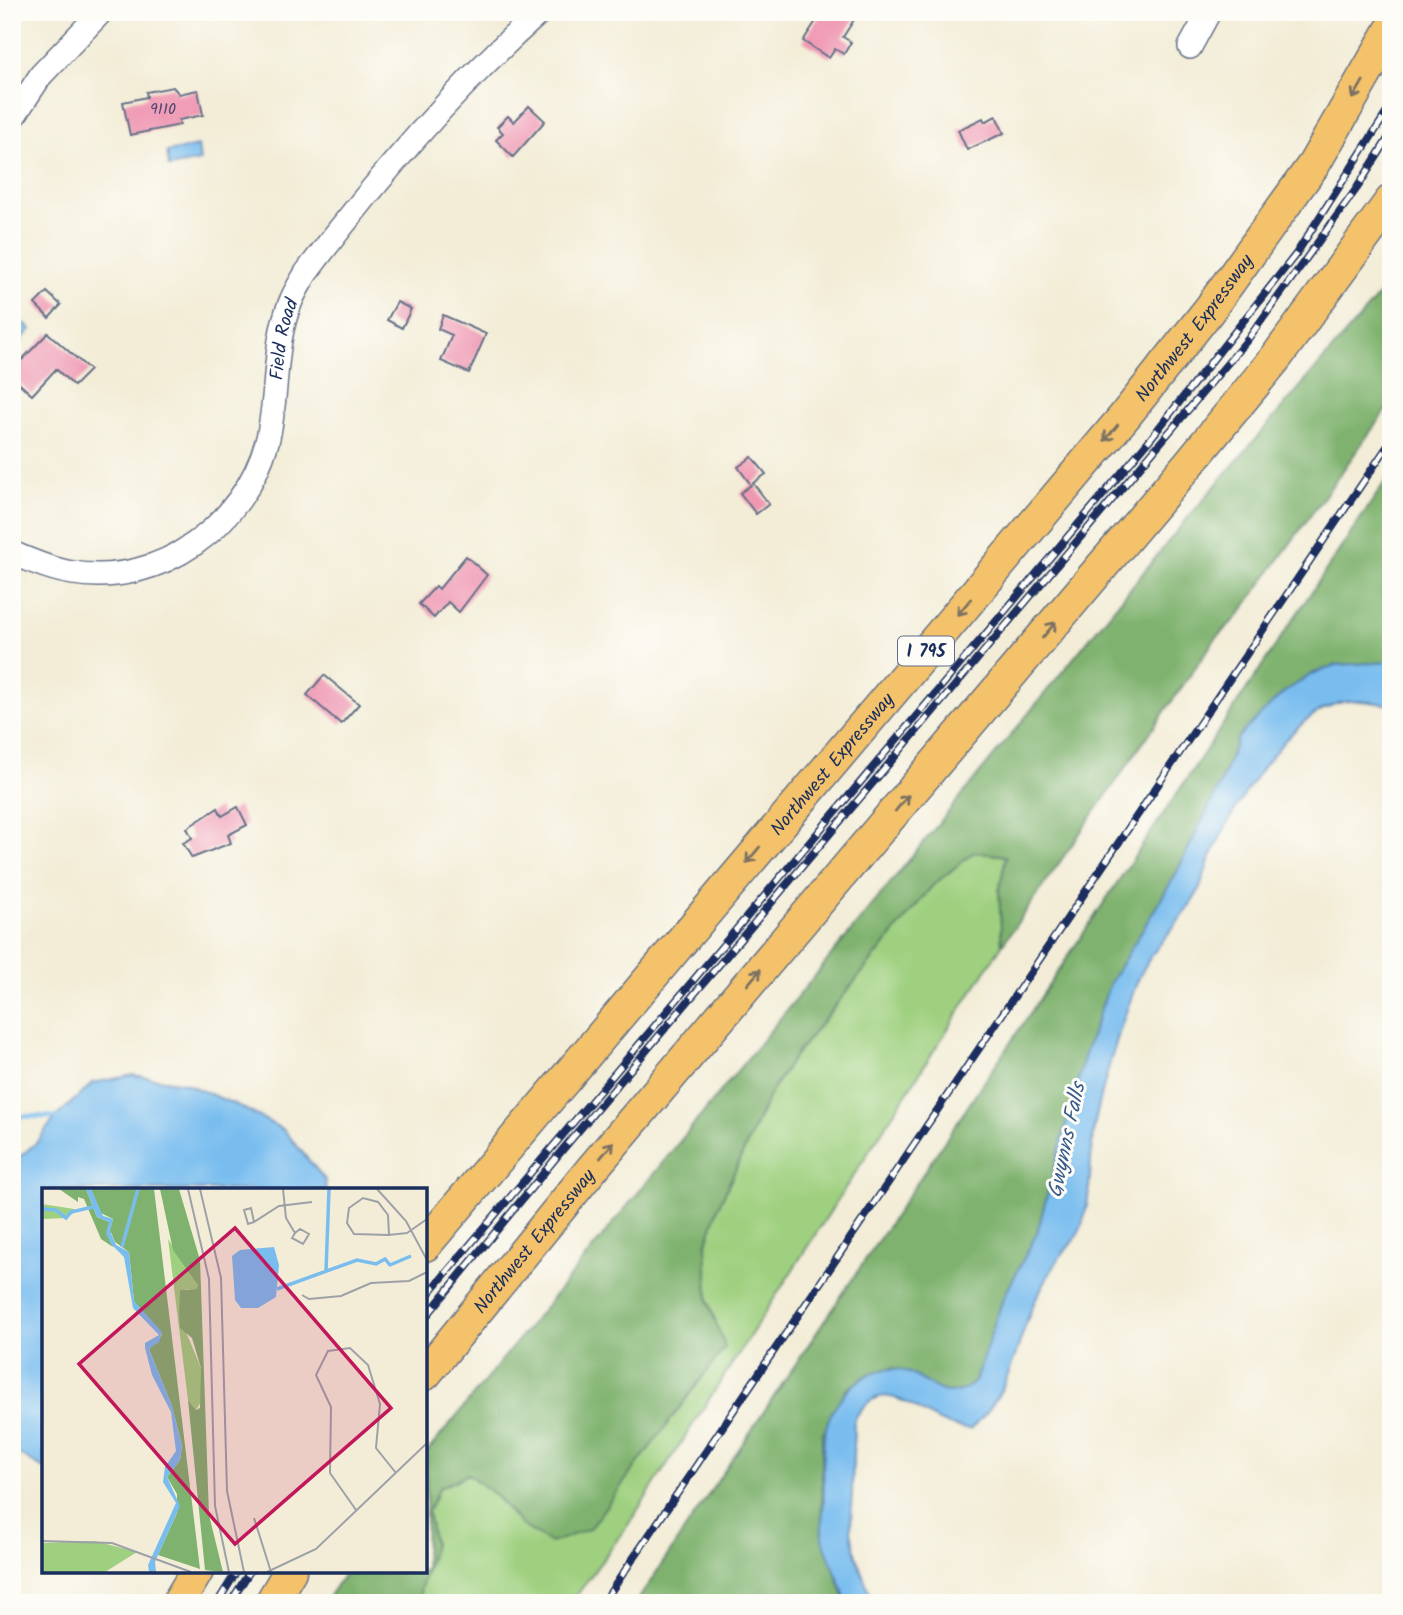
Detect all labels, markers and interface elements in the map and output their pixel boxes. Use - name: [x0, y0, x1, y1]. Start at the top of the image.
- one-way arrow: [1351, 80, 1365, 100]
- house number: 9110: [150, 97, 176, 122]
- street label: Northwest Expressway: [1128, 247, 1262, 409]
- street label: Field Road: [263, 294, 308, 381]
- one-way arrow: [1103, 424, 1119, 442]
- one-way arrow: [956, 597, 972, 615]
- one-way arrow: [1041, 621, 1057, 639]
- road number: I 795: [898, 636, 954, 666]
- street label: Northwest Expressway: [763, 686, 903, 843]
- one-way arrow: [893, 794, 909, 812]
- one-way arrow: [745, 846, 761, 864]
- one-way arrow: [747, 968, 762, 986]
- water label: Gwynns Falls: [1039, 1078, 1096, 1201]
- one-way arrow: [599, 1142, 615, 1160]
- street label: Northwest Expressway: [467, 1162, 604, 1321]
- inset map: [42, 1188, 427, 1573]

